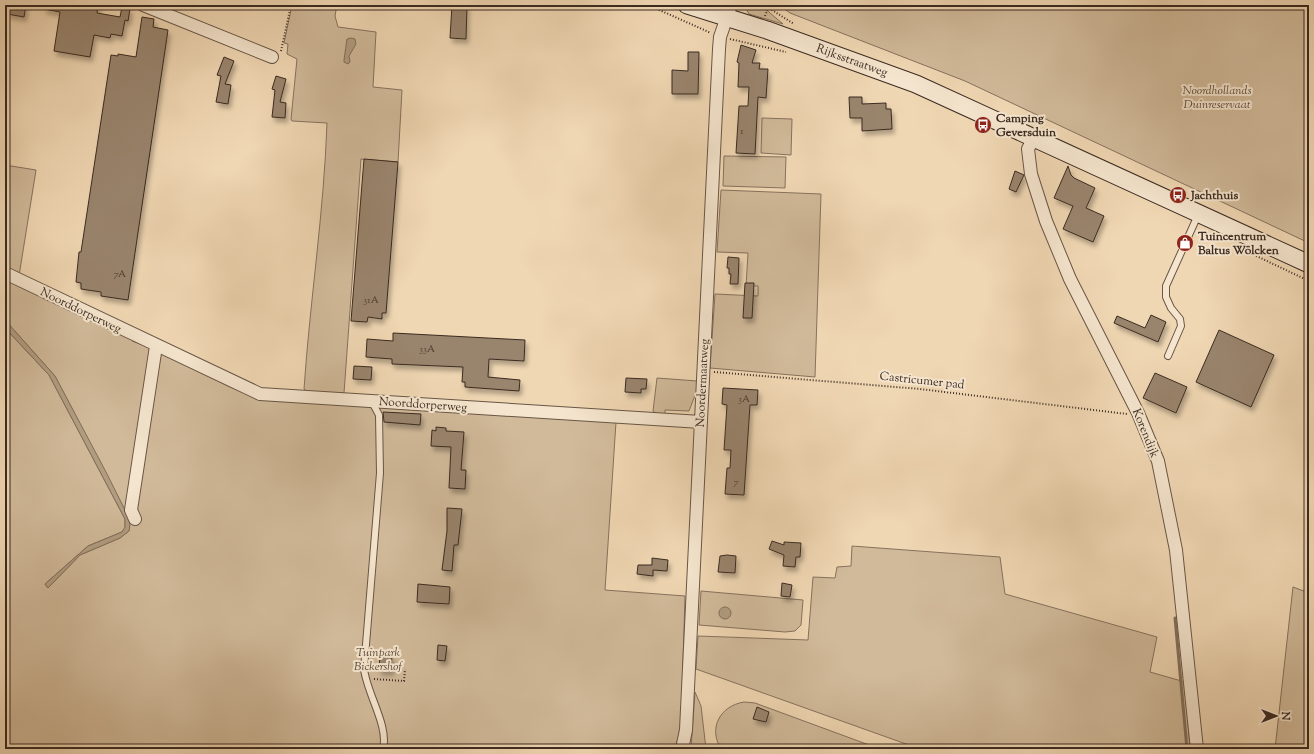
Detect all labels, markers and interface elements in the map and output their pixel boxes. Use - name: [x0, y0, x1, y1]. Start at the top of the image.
- street label: Rijksstraatweg: [813, 40, 890, 82]
- park label: Noordhollands Duinreservaat: [1183, 82, 1251, 114]
- place label: Camping Geversduin: [996, 110, 1057, 142]
- bus stop icon: Camping Geversduin: [973, 115, 993, 135]
- house number: 1: [740, 124, 744, 139]
- bus stop icon: Jachthuis: [1168, 185, 1188, 205]
- place label: Jachthuis: [1190, 187, 1238, 205]
- place label: Tuincentrum Baltus Wölcken: [1197, 228, 1280, 260]
- shop icon: Tuincentrum Baltus Wölcken: [1175, 233, 1195, 253]
- house number: 7A: [114, 267, 126, 282]
- street label: Noorddorperweg: [37, 283, 124, 338]
- house number: 31A: [363, 293, 379, 308]
- street label: Noordermaatweg: [692, 338, 714, 428]
- house number: 33A: [419, 342, 435, 357]
- street label: Castricumer pad: [879, 368, 965, 394]
- house number: 3A: [738, 392, 750, 407]
- street label: Noorddorperweg: [378, 393, 468, 417]
- street label: Korendijk: [1127, 406, 1163, 461]
- house number: 7: [733, 475, 739, 490]
- park label: Tuinpark Bickershof: [354, 644, 403, 676]
- north arrow: [1256, 696, 1296, 736]
- text: N: [1277, 711, 1293, 721]

